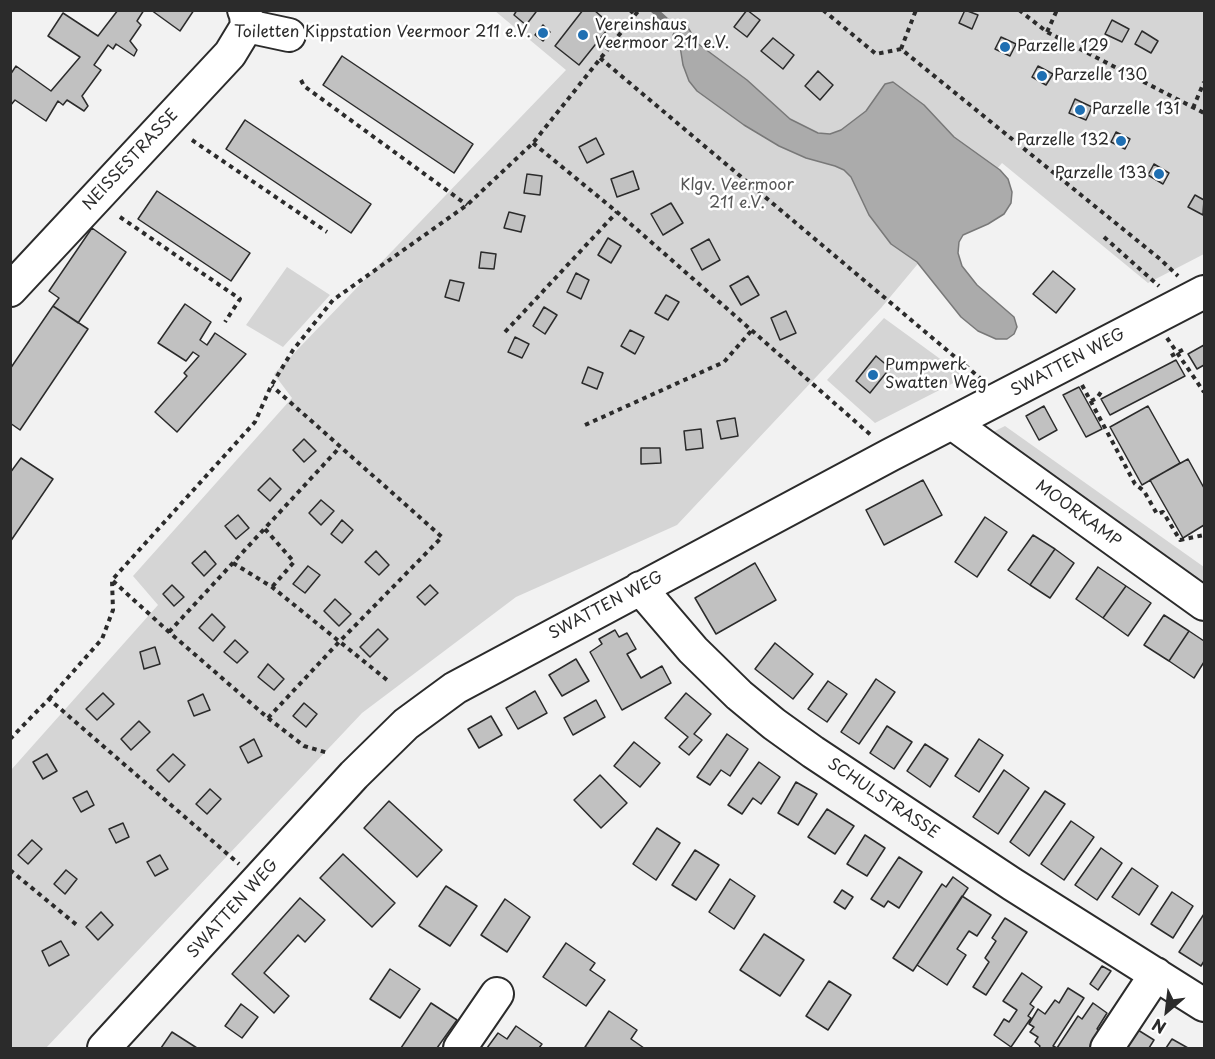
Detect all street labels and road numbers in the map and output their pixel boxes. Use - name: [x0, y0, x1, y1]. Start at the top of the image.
- street label: NEISSESTRASSE: [79, 106, 183, 214]
- street label: SWATTEN WEG: [1008, 325, 1128, 401]
- street label: MOORKAMP: [1032, 477, 1124, 551]
- street label: SWATTEN WEG: [546, 568, 666, 644]
- street label: SCHULSTRASSE: [824, 755, 942, 843]
- street label: SWATTEN WEG: [184, 856, 282, 962]

